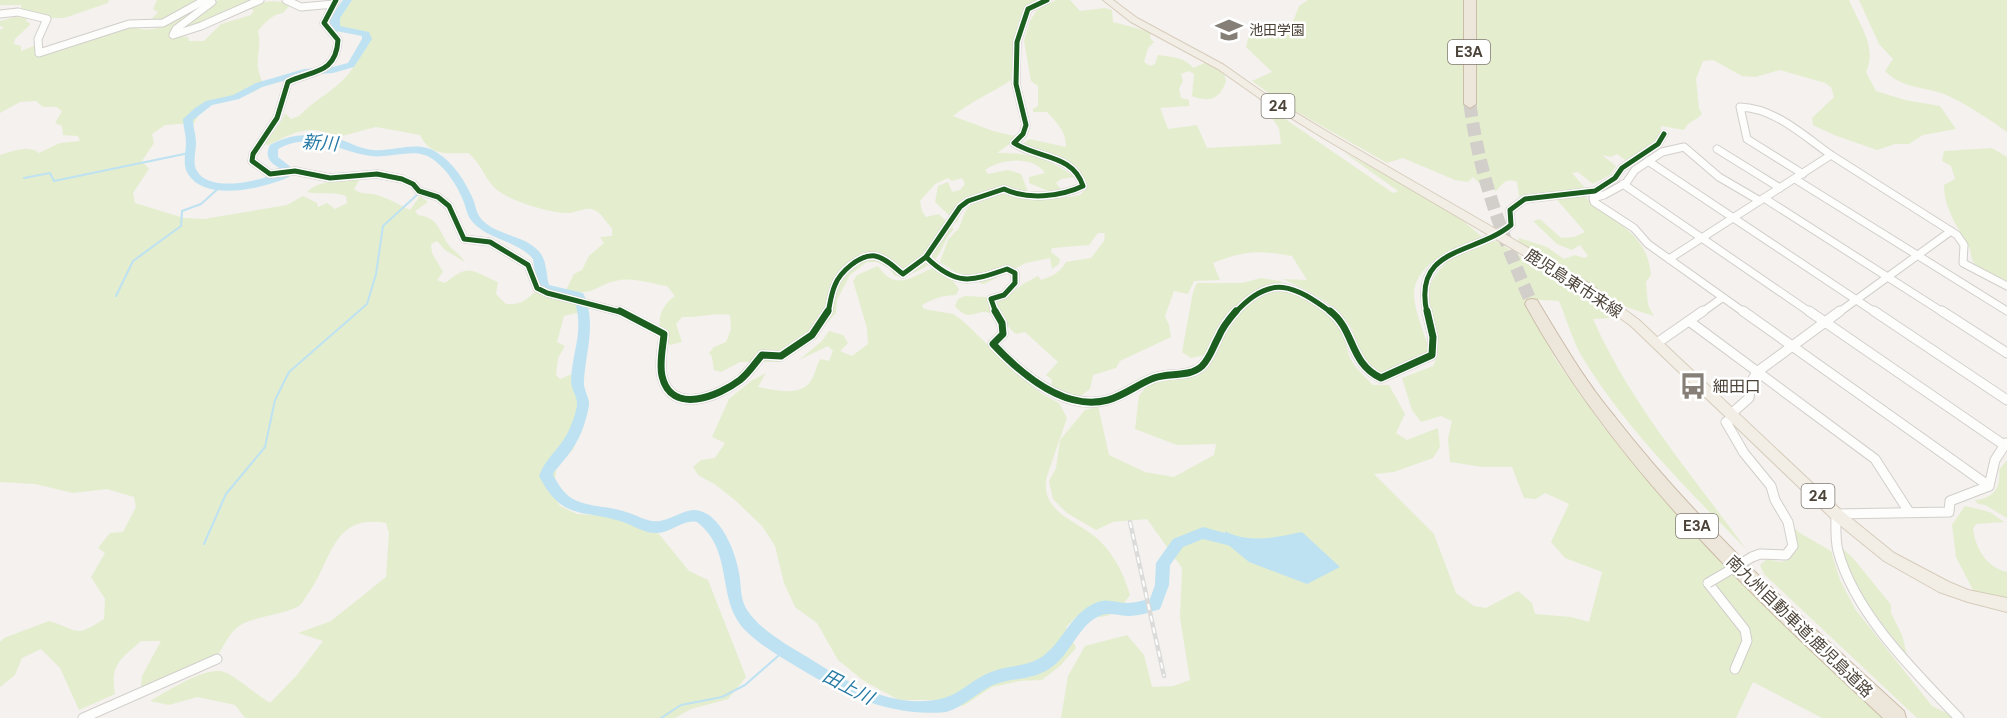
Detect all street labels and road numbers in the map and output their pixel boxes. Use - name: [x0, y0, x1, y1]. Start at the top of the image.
- road number: E3A: [1448, 40, 1490, 64]
- road number: 24: [1262, 94, 1294, 118]
- street label: 鹿児島東市来線: [1521, 244, 1626, 323]
- road number: 24: [1802, 484, 1834, 508]
- road number: E3A: [1676, 514, 1718, 538]
- street label: 南九州自動車道;鹿児島道路: [1722, 551, 1877, 702]

